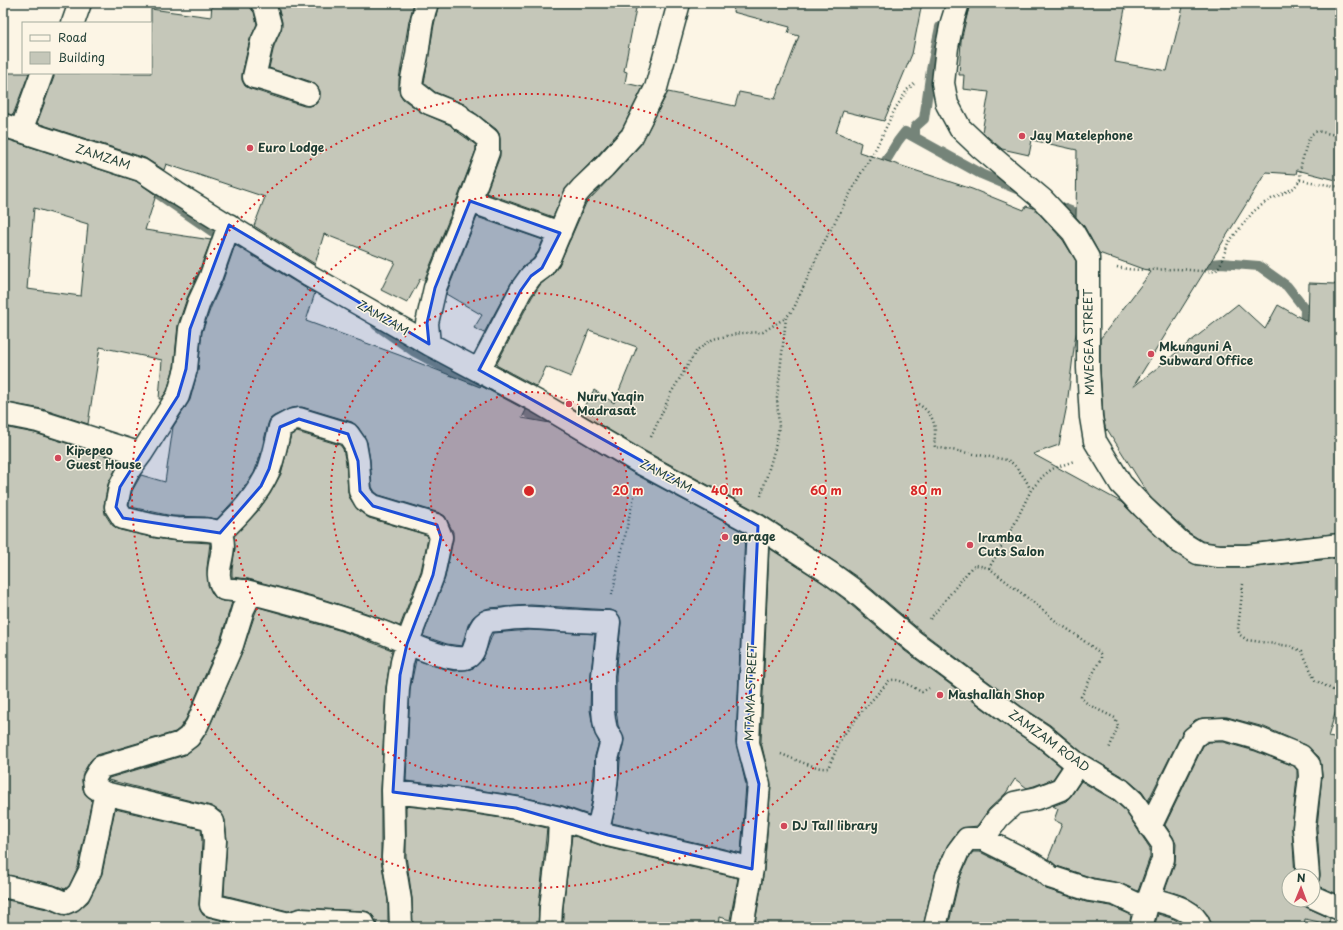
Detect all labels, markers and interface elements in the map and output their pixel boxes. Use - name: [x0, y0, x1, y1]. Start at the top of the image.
- legend: [22, 22, 152, 74]
- text: Road: [58, 28, 87, 46]
- text: Building: [58, 48, 105, 66]
- place label: Jay Matelephone: [1030, 126, 1133, 144]
- marker: Jay Matelephone: [1017, 131, 1027, 141]
- place label: Euro Lodge: [258, 138, 325, 156]
- street label: ZAMZAM: [74, 139, 133, 173]
- marker: Euro Lodge: [245, 143, 255, 153]
- street label: MWEGEA STREET: [1078, 288, 1098, 396]
- street label: ZAMZAM: [354, 295, 413, 339]
- place label: Mkunguni A Subward Office: [1159, 337, 1254, 369]
- marker: Mkunguni A Subward Office: [1146, 349, 1156, 359]
- place label: Nuru Yaqin Madrasat: [577, 387, 644, 419]
- marker: Nuru Yaqin Madrasat: [564, 399, 574, 409]
- place label: Kipepeo Guest House: [66, 441, 142, 473]
- marker: Kipepeo Guest House: [53, 453, 63, 463]
- street label: ZAMZAM: [637, 454, 696, 496]
- text: 20 m: [612, 481, 644, 499]
- text: 40 m: [711, 481, 743, 499]
- text: 60 m: [810, 481, 842, 499]
- text: 80 m: [910, 481, 942, 499]
- centre of rings: [522, 484, 536, 498]
- place label: garage: [733, 527, 776, 545]
- place label: Iramba Cuts Salon: [978, 528, 1044, 560]
- marker: garage: [720, 532, 730, 542]
- marker: Iramba Cuts Salon: [965, 540, 975, 550]
- street label: MTAMA STREET: [739, 642, 761, 741]
- place label: Mashallah Shop: [948, 685, 1045, 703]
- marker: Mashallah Shop: [935, 690, 945, 700]
- street label: ZAMZAM ROAD: [1005, 705, 1094, 776]
- place label: DJ Tall library: [792, 816, 878, 834]
- marker: DJ Tall library: [779, 821, 789, 831]
- north arrow: [1281, 868, 1321, 908]
- text: N: [1297, 869, 1306, 886]

